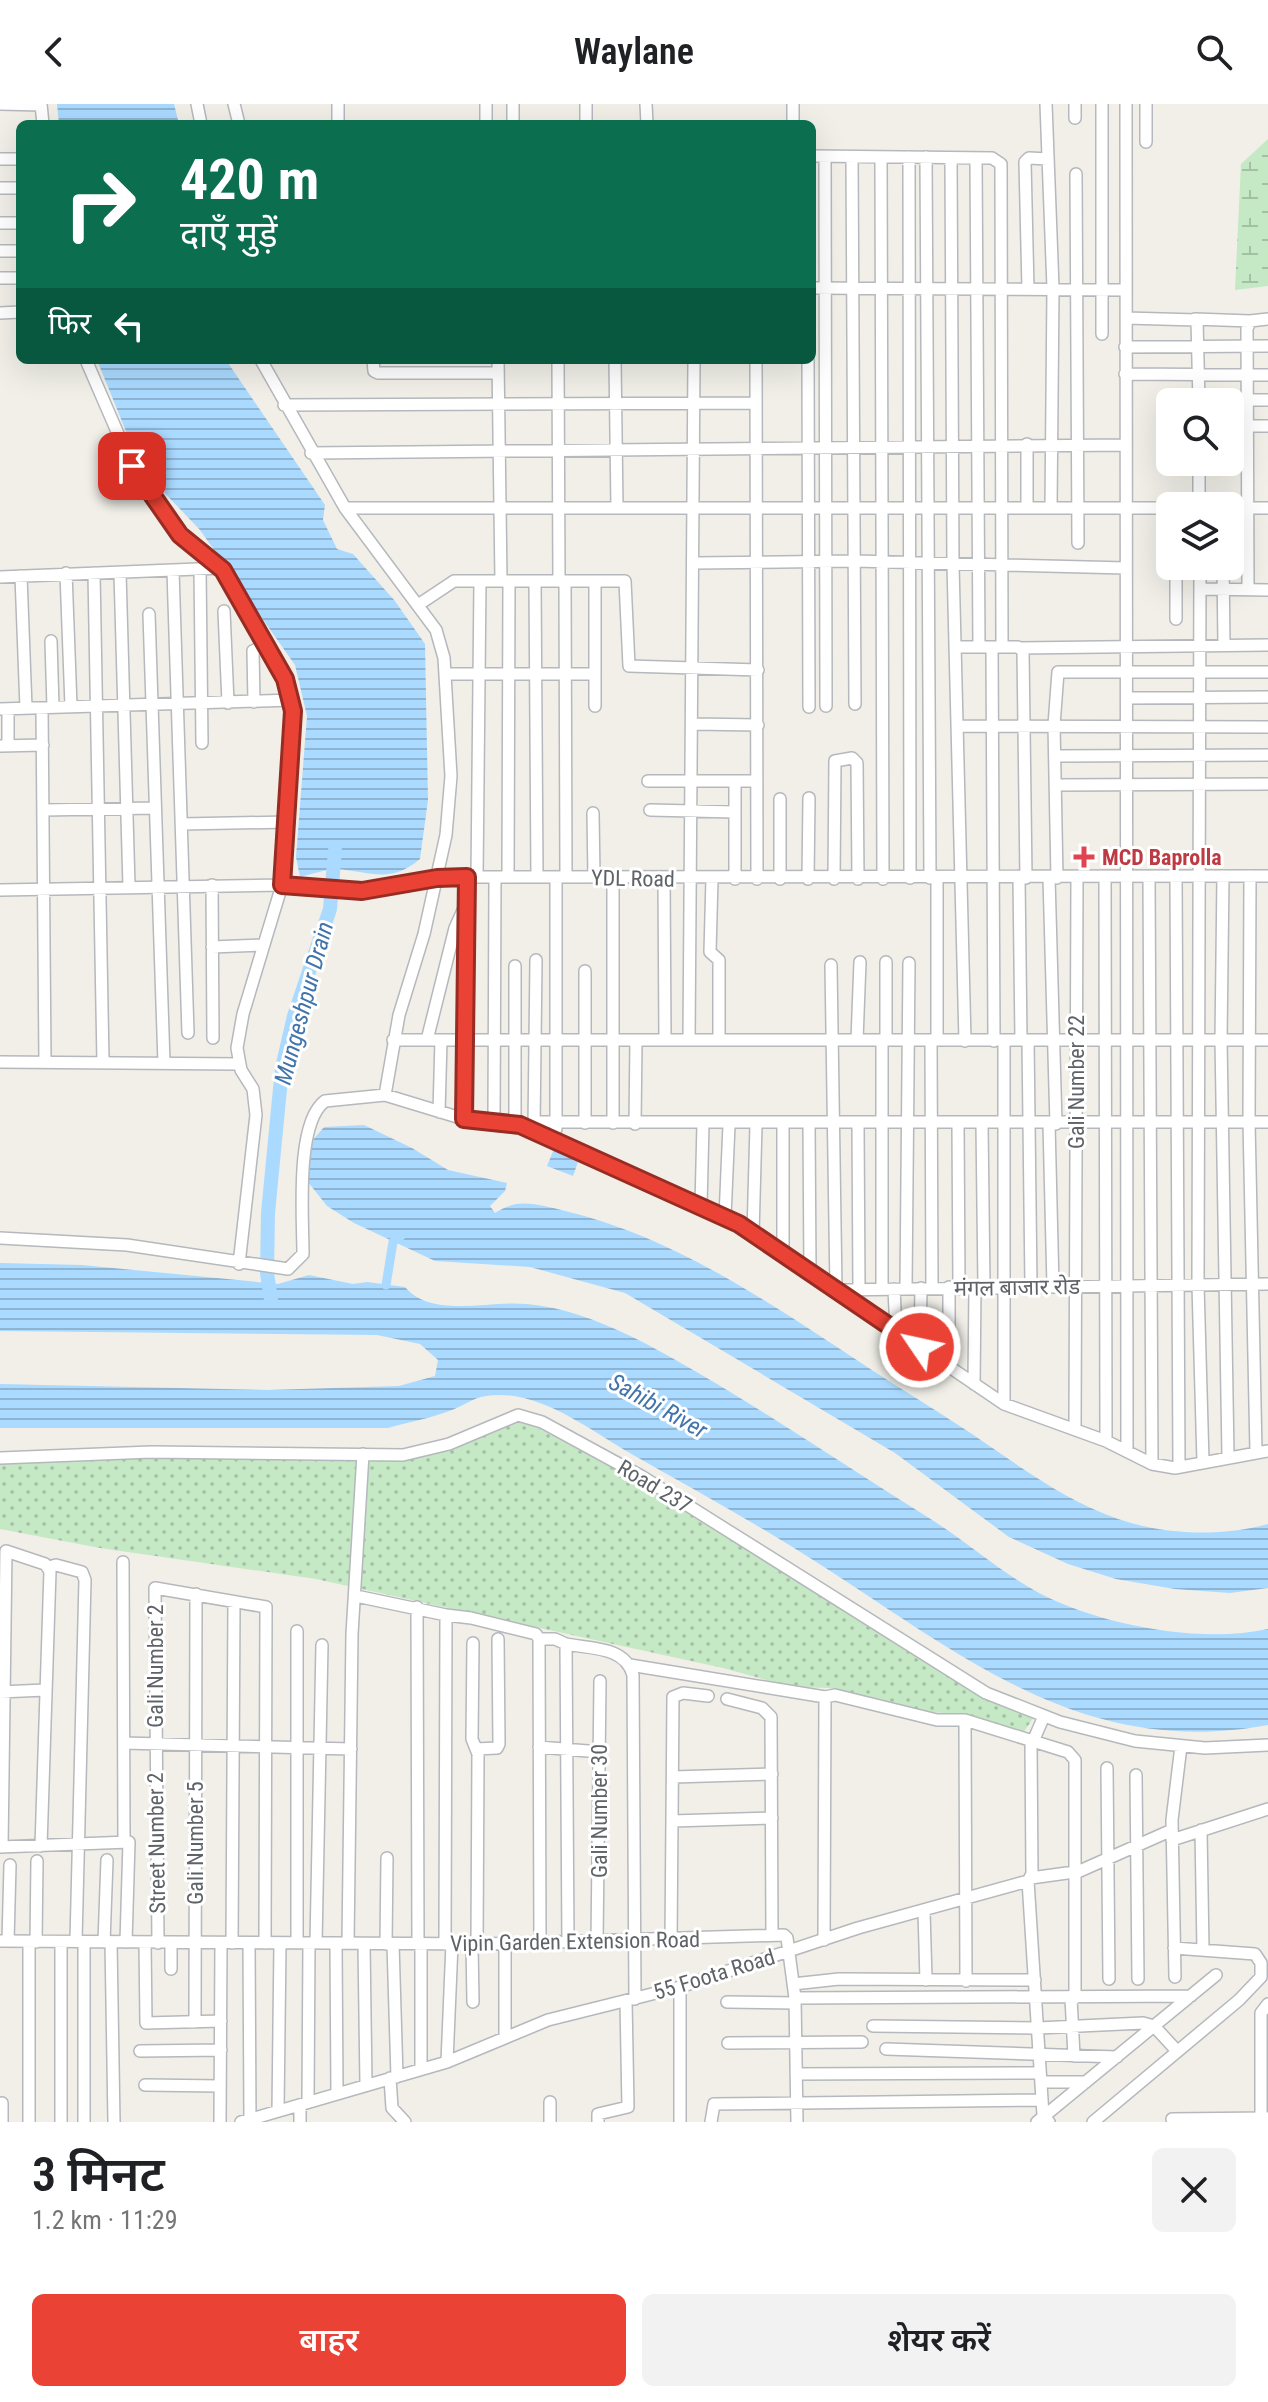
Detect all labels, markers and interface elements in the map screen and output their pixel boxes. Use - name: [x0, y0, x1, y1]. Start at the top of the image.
- icon: back: [32, 30, 76, 74]
- icon: search: [1192, 30, 1236, 74]
- text: Waylane: [574, 31, 694, 73]
- text: 420 m: [180, 147, 319, 213]
- icon: right: [48, 152, 152, 256]
- text: दाएँ मुड़ें: [180, 214, 277, 256]
- icon: left: [107, 304, 151, 348]
- text: फिर: [48, 306, 91, 341]
- map controls: [1156, 388, 1244, 580]
- button: search: [1156, 388, 1244, 476]
- pin: [98, 432, 166, 500]
- icon: arrive: [110, 444, 154, 488]
- button: layers: [1156, 492, 1244, 580]
- place label: MCD Baprolla: [1102, 845, 1222, 870]
- marker: MCD Baprolla: [1073, 846, 1095, 868]
- street label: YDL Road: [591, 865, 675, 892]
- water label: Mungeshpur Drain: [269, 919, 339, 1087]
- street label: Gali Number 22: [1064, 1015, 1089, 1149]
- street label: मंगल बाजार रोड: [954, 1274, 1081, 1301]
- position arrow: [878, 1305, 962, 1389]
- water label: Sahibi River: [604, 1368, 713, 1445]
- street label: Road 237: [613, 1455, 696, 1518]
- street label: Gali Number 2: [143, 1604, 168, 1728]
- street label: Gali Number 30: [587, 1744, 612, 1878]
- street label: Street Number 2: [143, 1772, 170, 1914]
- street label: Gali Number 5: [183, 1781, 208, 1905]
- street label: Vipin Garden Extension Road: [450, 1927, 700, 1956]
- street label: 55 Foota Road: [650, 1944, 778, 2005]
- text: 3 मिनट: [32, 2146, 165, 2203]
- button: close: [1152, 2148, 1236, 2232]
- text: 1.2 km · 11:29: [32, 2205, 177, 2235]
- button: बाहर: [32, 2294, 626, 2386]
- button: शेयर करें: [642, 2294, 1236, 2386]

